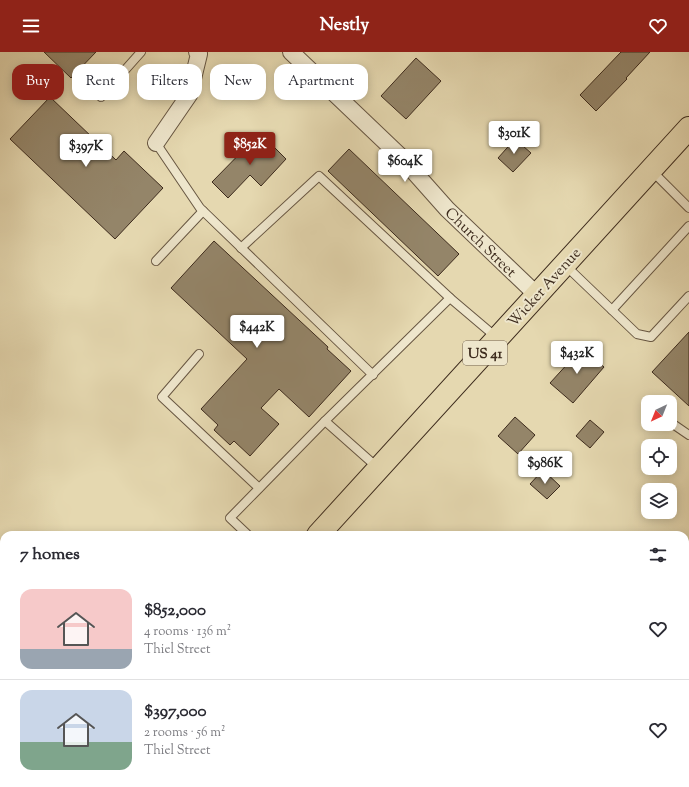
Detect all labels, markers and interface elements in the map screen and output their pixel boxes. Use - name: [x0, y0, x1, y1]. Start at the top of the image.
- text: Nestly: [320, 13, 369, 39]
- icon: menu: [20, 15, 42, 37]
- icon: heart: [647, 15, 669, 37]
- chip: Buy: [12, 64, 64, 100]
- chip: Rent: [72, 64, 129, 100]
- chip: Filters: [137, 64, 202, 100]
- chip: New: [210, 64, 266, 100]
- chip: Apartment: [274, 64, 368, 100]
- pin: $301K: [486, 121, 542, 155]
- text: $301K: [498, 125, 530, 143]
- pin: $852K: [222, 132, 278, 166]
- pin: $397K: [58, 134, 114, 168]
- text: $852K: [233, 136, 267, 154]
- text: $397K: [69, 138, 103, 156]
- pin: $604K: [377, 149, 433, 183]
- text: $604K: [387, 153, 423, 171]
- street label: Church Street: [439, 203, 521, 283]
- street label: Wicker Avenue: [504, 244, 587, 332]
- pin: $442K: [229, 315, 285, 349]
- text: $442K: [239, 319, 275, 337]
- road number: US 41: [463, 341, 507, 365]
- pin: $432K: [549, 341, 605, 375]
- text: $432K: [560, 345, 594, 363]
- north arrow: [641, 395, 677, 431]
- map controls: [641, 395, 677, 519]
- button: locate: [641, 439, 677, 475]
- pin: $986K: [517, 451, 573, 485]
- text: $986K: [527, 455, 563, 473]
- button: layers: [641, 483, 677, 519]
- text: 7 homes: [20, 543, 80, 567]
- icon: filters: [647, 544, 669, 566]
- text: $852,000: [144, 599, 206, 623]
- icon: home: [52, 605, 100, 653]
- icon: heart: [647, 618, 669, 640]
- text: 4 rooms · 136 m²: [144, 623, 231, 641]
- text: Thiel Street: [144, 641, 210, 659]
- text: $397,000: [144, 700, 207, 724]
- icon: home: [52, 706, 100, 754]
- icon: heart: [647, 719, 669, 741]
- text: 2 rooms · 56 m²: [144, 724, 225, 742]
- text: Thiel Street: [144, 742, 210, 760]

